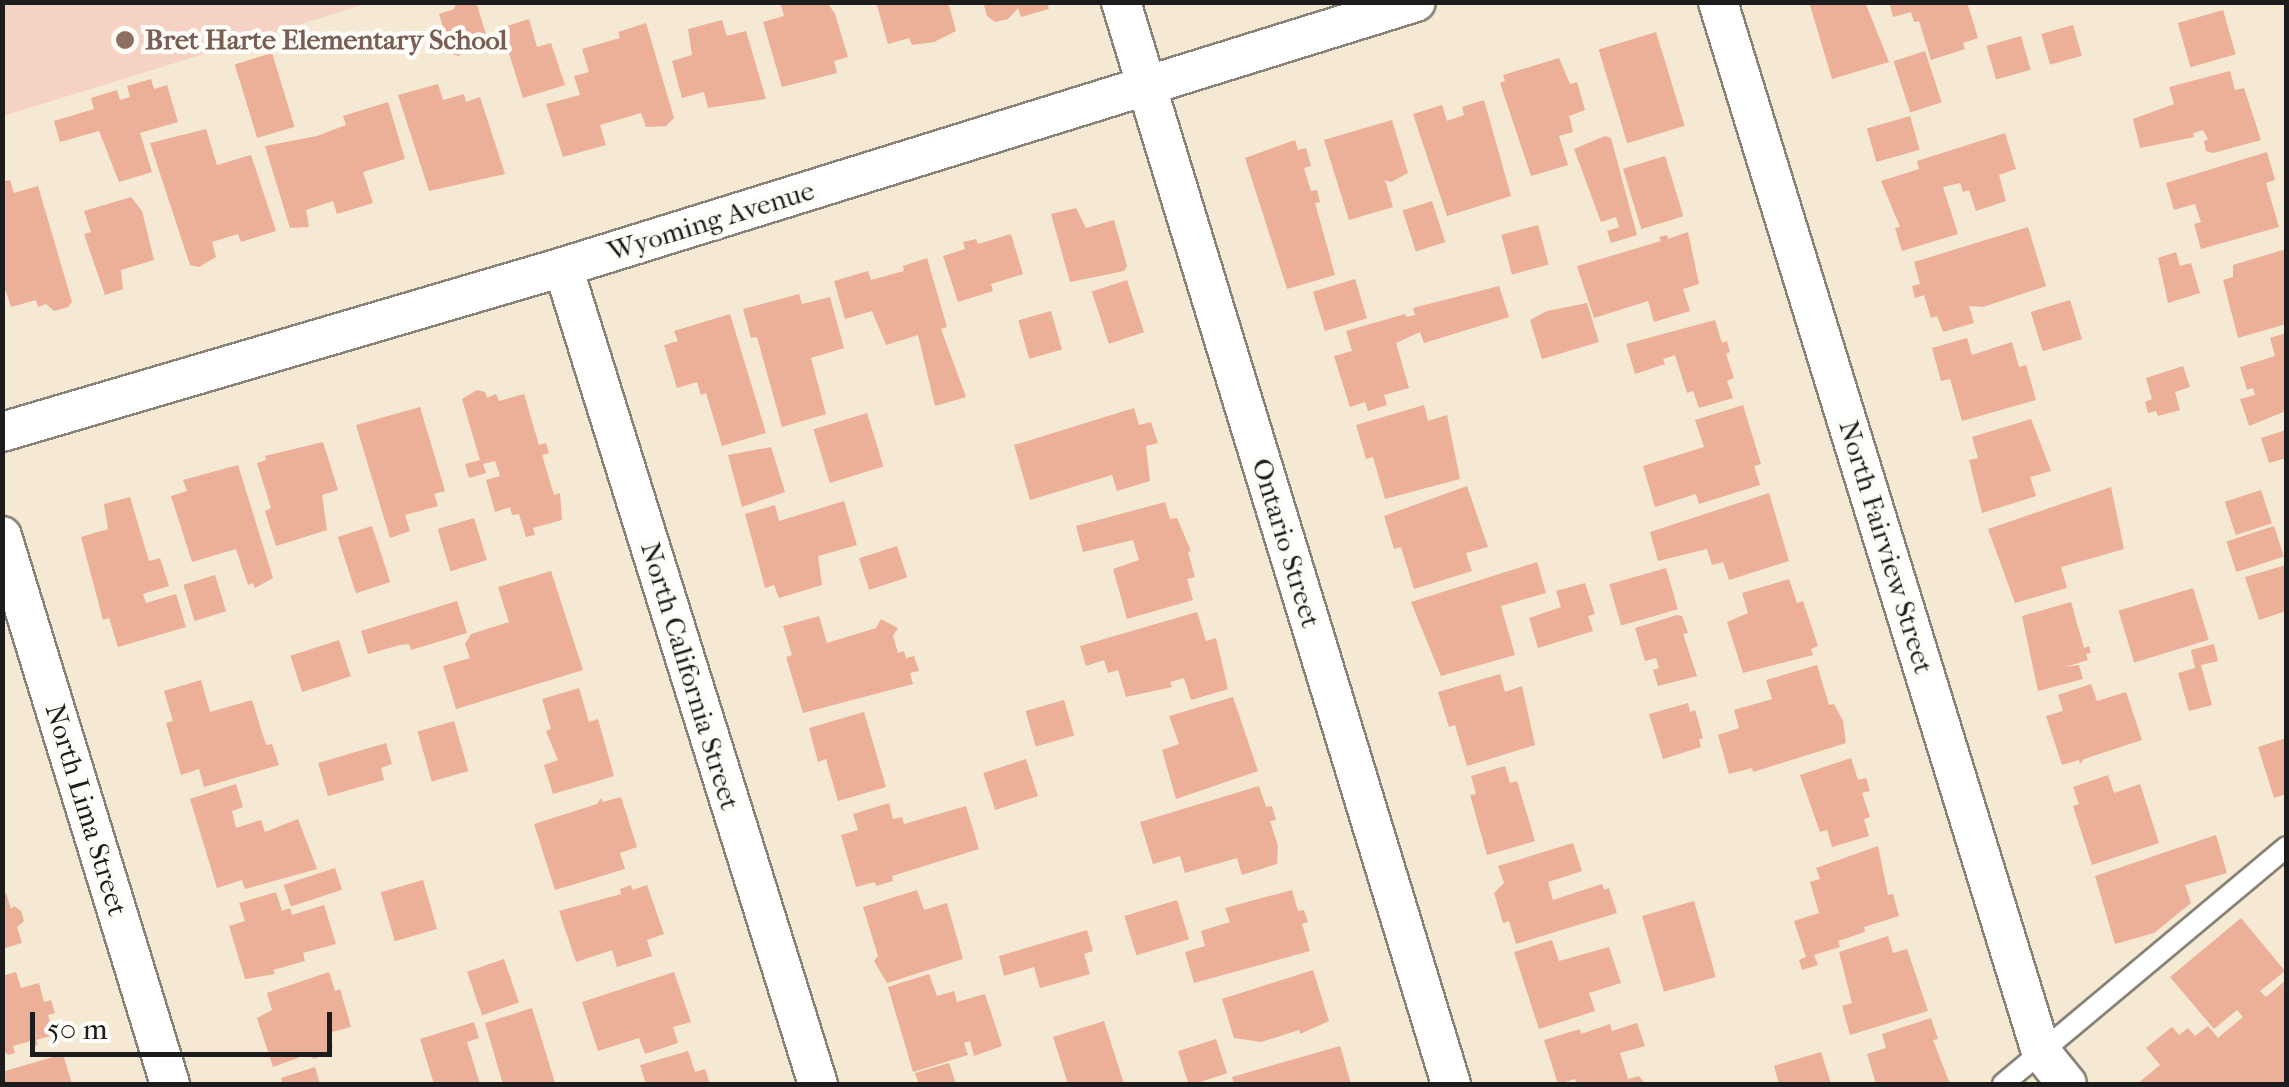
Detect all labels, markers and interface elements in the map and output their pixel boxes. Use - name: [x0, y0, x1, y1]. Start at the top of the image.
- place label: Bret Harte Elementary School: [145, 23, 507, 57]
- marker: Bret Harte Elementary School: [114, 29, 136, 51]
- street label: Wyoming Avenue: [604, 174, 818, 268]
- street label: North Fairview Street: [1831, 416, 1941, 678]
- street label: Ontario Street: [1244, 454, 1328, 632]
- street label: North California Street: [633, 538, 747, 814]
- street label: North Lima Street: [38, 700, 134, 920]
- scale bar: [35, 992, 338, 1054]
- text: 50 m: [47, 1012, 108, 1047]

